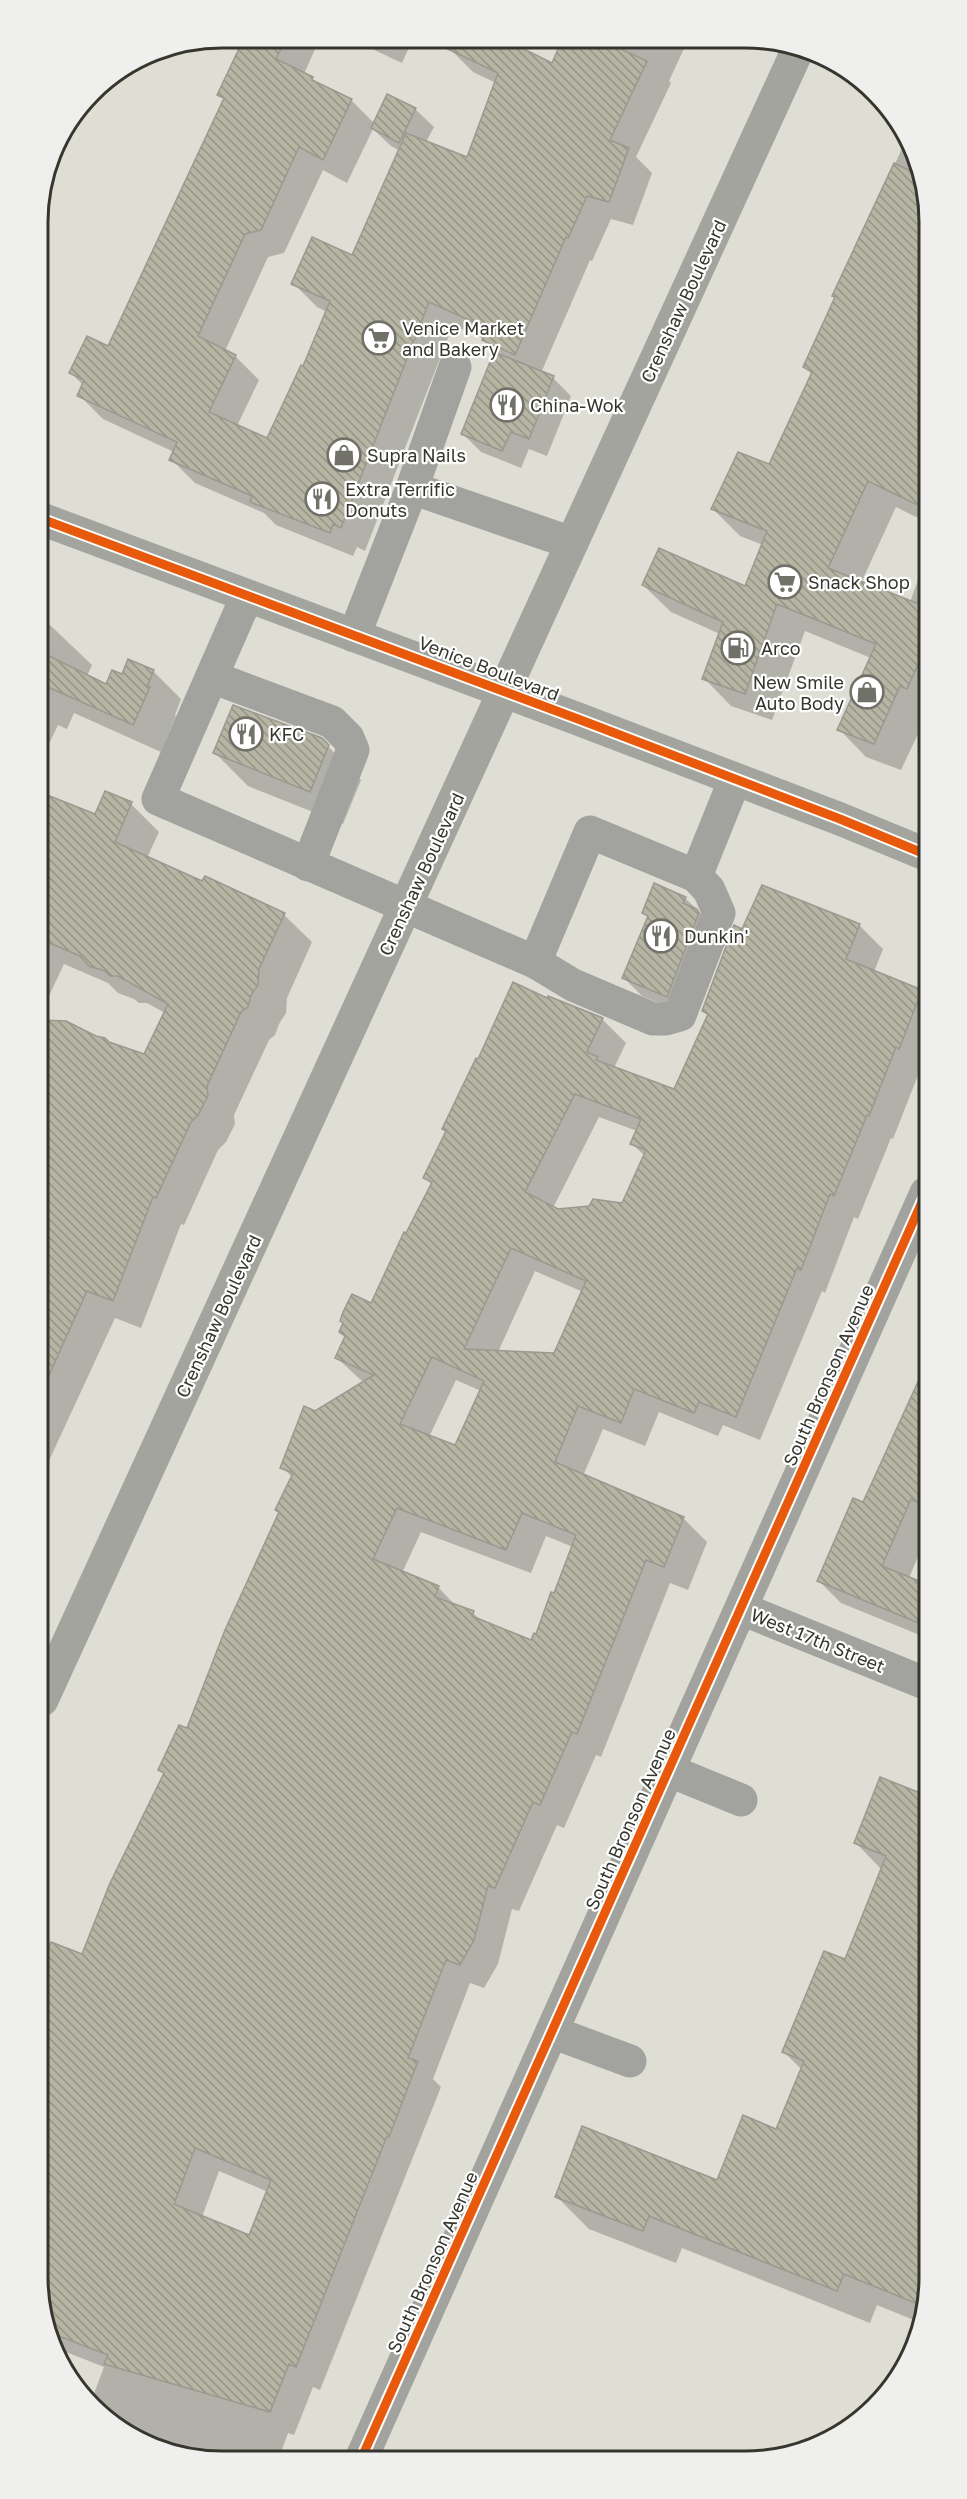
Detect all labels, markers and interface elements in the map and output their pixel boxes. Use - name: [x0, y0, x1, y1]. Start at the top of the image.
- street label: Crenshaw Boulevard: [636, 216, 730, 386]
- place label: Venice Market and Bakery: [402, 317, 524, 360]
- supermarket icon: Venice Market and Bakery: [361, 320, 397, 356]
- restaurant icon: China-Wok: [489, 387, 525, 423]
- place label: China-Wok: [530, 394, 624, 416]
- shop icon: Supra Nails: [326, 437, 362, 473]
- place label: Supra Nails: [367, 444, 466, 466]
- place label: Extra Terrific Donuts: [345, 478, 455, 521]
- restaurant icon: Extra Terrific Donuts: [304, 481, 340, 517]
- supermarket icon: Snack Shop: [767, 564, 803, 600]
- place label: Snack Shop: [808, 571, 910, 593]
- fuel station icon: Arco: [720, 630, 756, 666]
- street label: Venice Boulevard: [415, 631, 563, 705]
- place label: Arco: [761, 637, 801, 659]
- place label: New Smile Auto Body: [753, 671, 844, 714]
- shop icon: New Smile Auto Body: [849, 674, 885, 710]
- restaurant icon: KFC: [228, 716, 264, 752]
- place label: KFC: [269, 723, 304, 745]
- street label: Crenshaw Boulevard: [374, 789, 468, 959]
- restaurant icon: Dunkin': [643, 918, 679, 954]
- place label: Dunkin': [684, 925, 748, 947]
- street label: Crenshaw Boulevard: [171, 1231, 265, 1401]
- street label: South Bronson Avenue: [778, 1281, 878, 1469]
- street label: West 17th Street: [748, 1603, 888, 1677]
- street label: South Bronson Avenue: [580, 1725, 680, 1913]
- street label: South Bronson Avenue: [382, 2168, 482, 2356]

